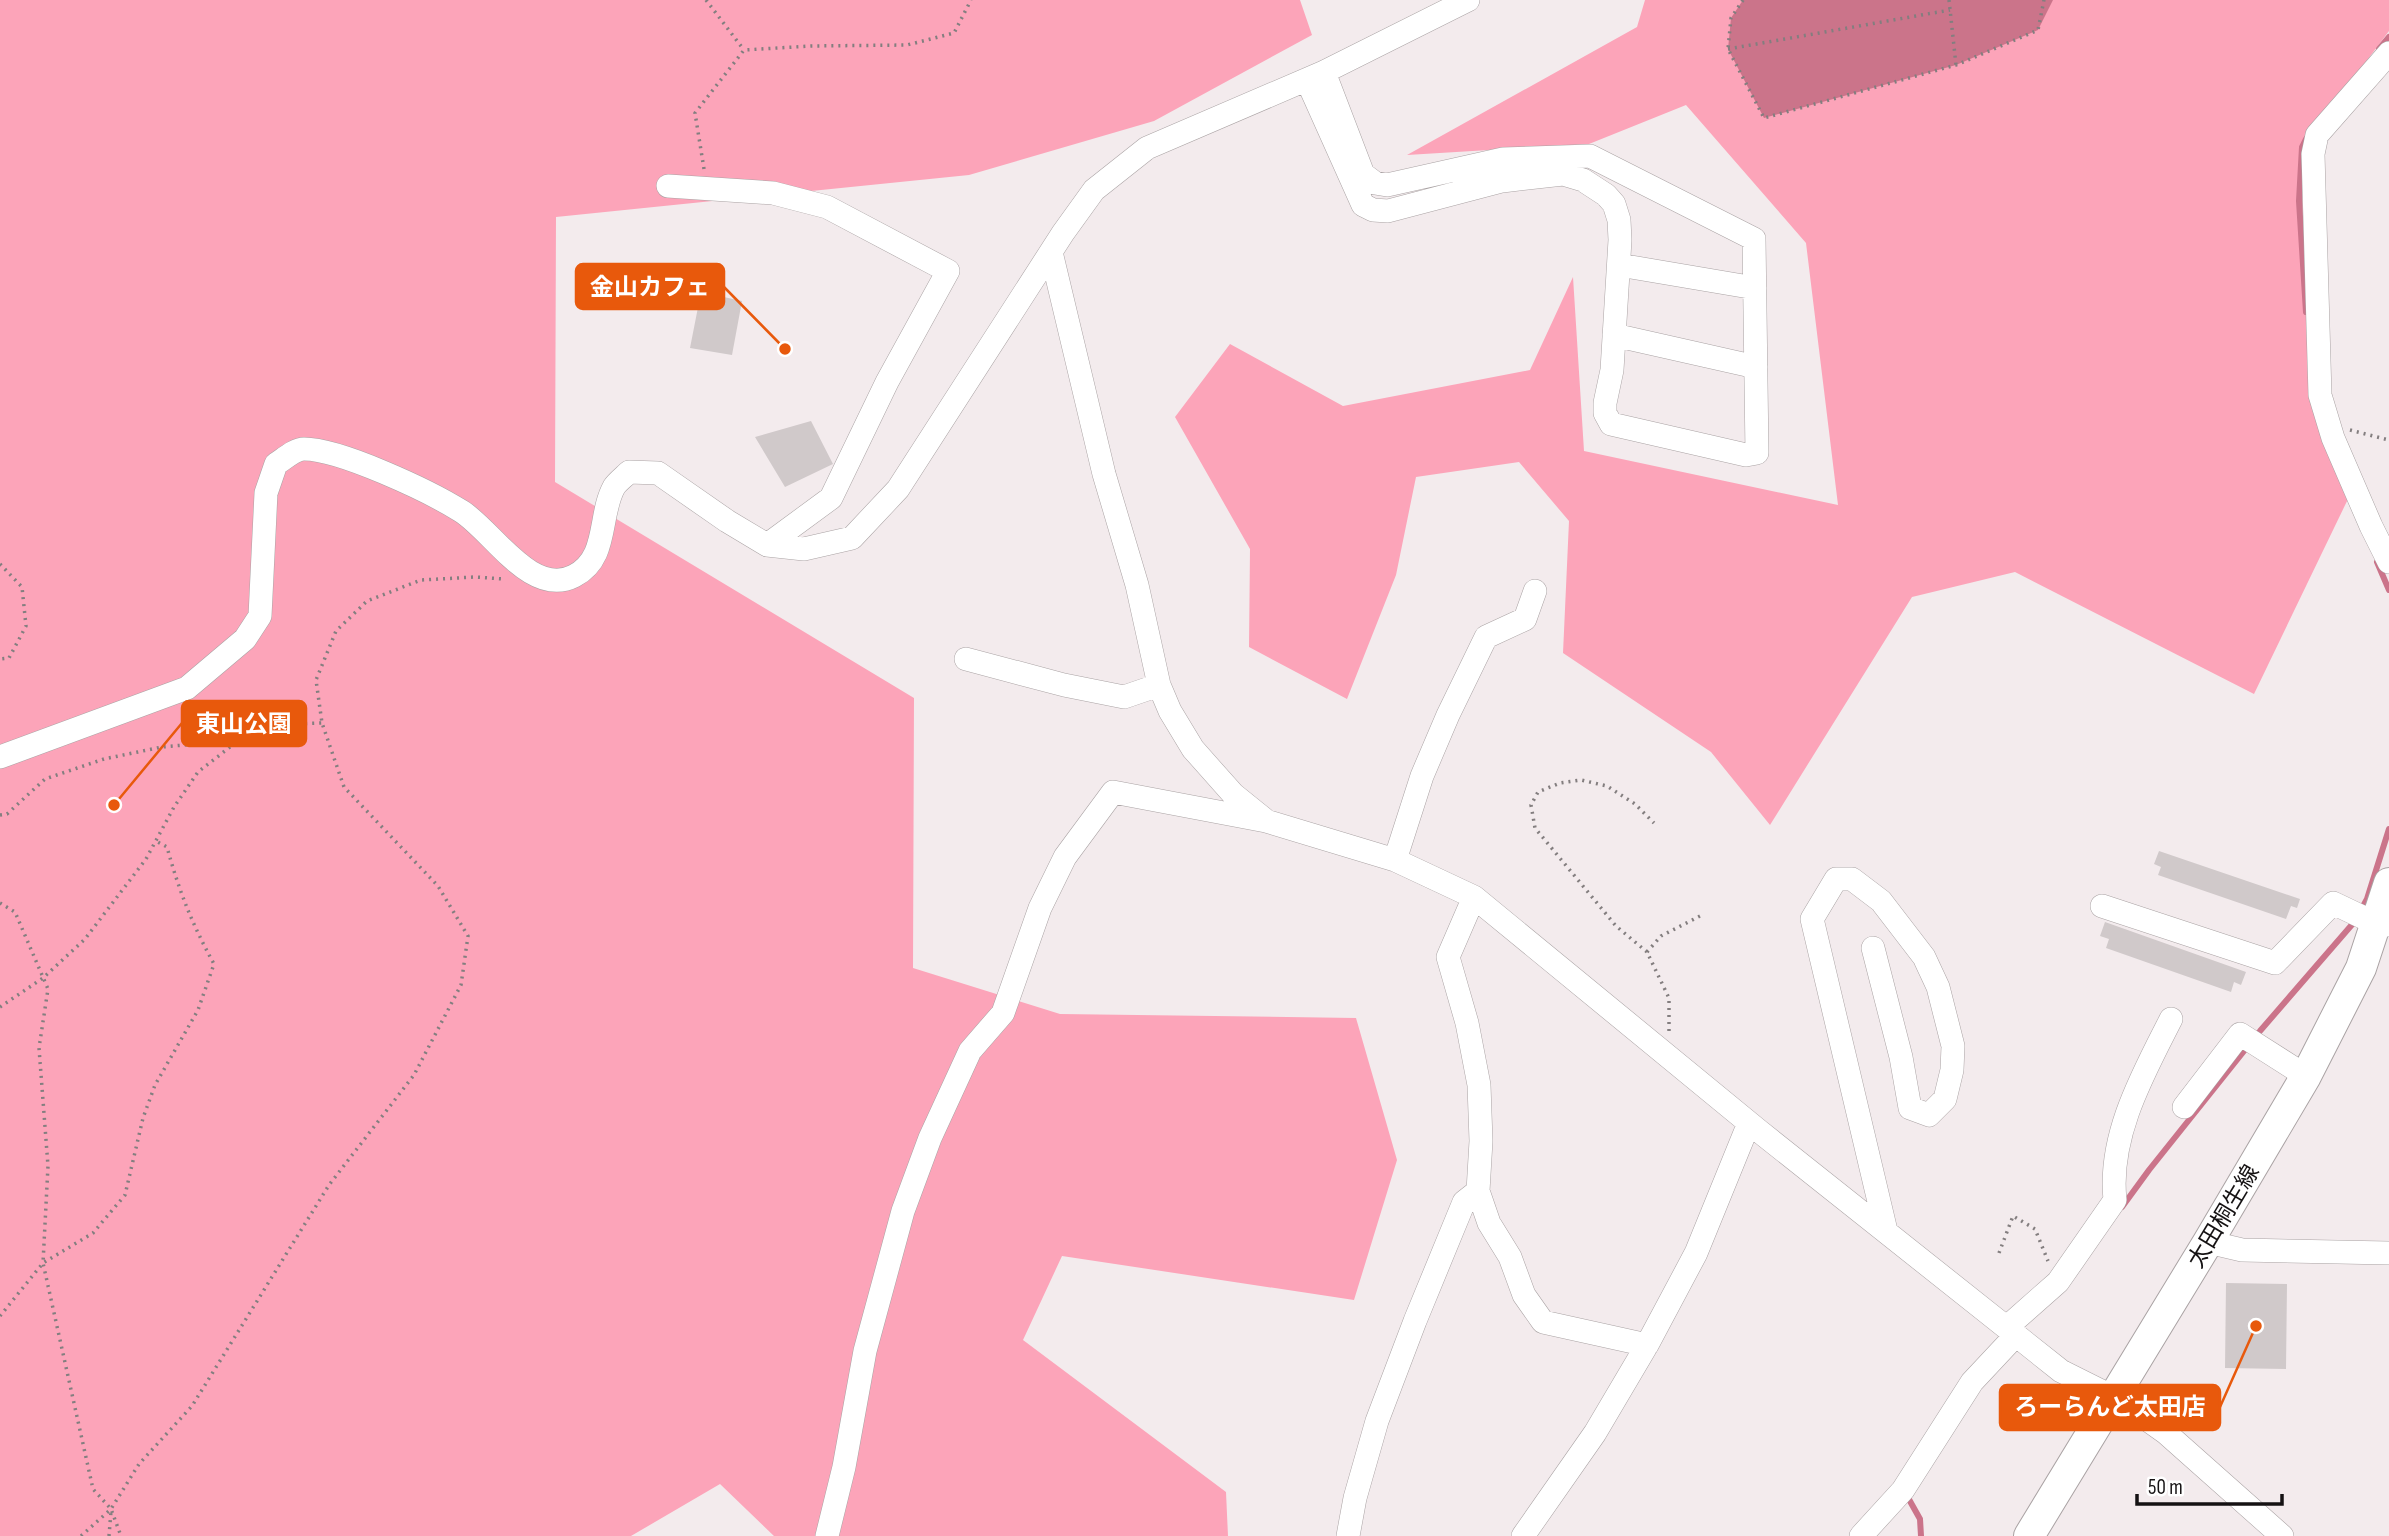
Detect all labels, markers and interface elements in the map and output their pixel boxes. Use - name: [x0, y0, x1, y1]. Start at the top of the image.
- callout: 金山カフェ: [576, 264, 724, 309]
- text: 金山カフェ: [590, 273, 710, 302]
- callout: 東山公園: [182, 701, 306, 746]
- text: 東山公園: [196, 710, 292, 739]
- street label: 太田桐生線: [2182, 1160, 2265, 1273]
- callout: ろーらんど太田店: [2000, 1385, 2220, 1430]
- text: ろーらんど太田店: [2014, 1393, 2206, 1422]
- scale bar: [2137, 1462, 2282, 1506]
- text: 50 m: [2148, 1475, 2183, 1500]

